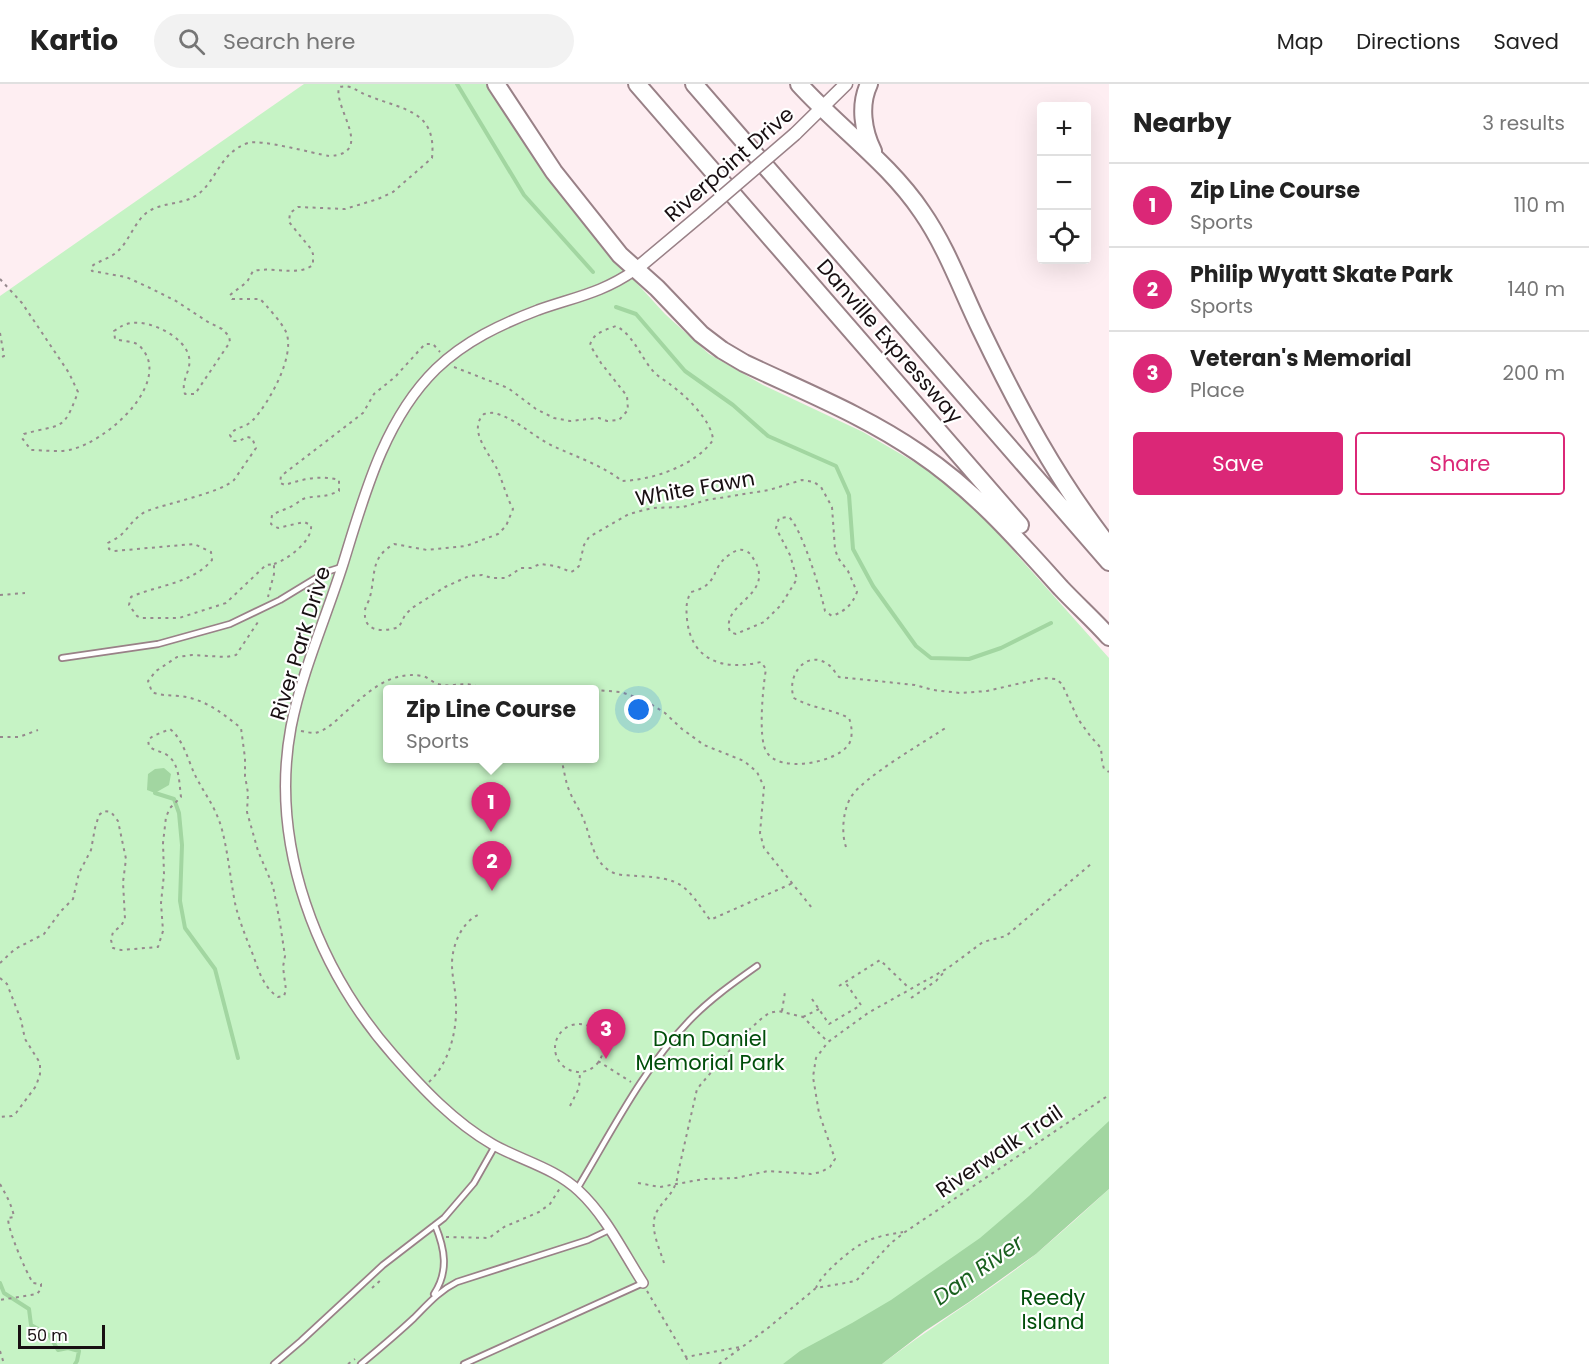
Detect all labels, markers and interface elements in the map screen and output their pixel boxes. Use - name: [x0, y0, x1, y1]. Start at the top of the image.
- search box: [154, 14, 574, 68]
- text: Kartio: [30, 21, 118, 60]
- icon: search: [175, 25, 208, 58]
- text: Search here: [223, 26, 356, 57]
- text: Map: [1277, 27, 1323, 56]
- text: Directions: [1356, 27, 1460, 56]
- text: Saved: [1493, 27, 1559, 56]
- street label: Riverpoint Drive: [658, 100, 800, 228]
- map controls: [1037, 102, 1091, 264]
- button: +: [1037, 102, 1091, 156]
- text: Nearby: [1133, 105, 1231, 141]
- text: 3 results: [1482, 109, 1565, 137]
- button: −: [1037, 156, 1091, 210]
- text: Zip Line Course: [1190, 175, 1360, 206]
- text: 1: [1149, 191, 1156, 219]
- text: 110 m: [1514, 191, 1565, 219]
- text: Sports: [1190, 208, 1253, 236]
- button: locate: [1037, 210, 1091, 264]
- street label: Danville Expressway: [810, 252, 970, 430]
- text: Philip Wyatt Skate Park: [1190, 259, 1453, 290]
- text: 2: [1147, 275, 1158, 303]
- text: 140 m: [1508, 275, 1565, 303]
- text: Sports: [1190, 292, 1253, 320]
- text: Veteran's Memorial: [1190, 343, 1411, 374]
- text: 3: [1146, 359, 1159, 387]
- text: 200 m: [1502, 359, 1565, 387]
- text: Place: [1190, 376, 1245, 404]
- button: Save: [1133, 432, 1343, 495]
- button: Share: [1355, 432, 1565, 495]
- street label: White Fawn: [633, 463, 757, 513]
- street label: River Park Drive: [263, 563, 337, 723]
- popup: [383, 685, 599, 763]
- text: Zip Line Course: [406, 694, 576, 725]
- your location: [624, 695, 653, 724]
- text: Sports: [406, 727, 469, 755]
- pin: 1: [472, 782, 510, 832]
- pin: 2: [472, 842, 512, 891]
- pin: 3: [586, 1010, 626, 1059]
- park label: Dan Daniel Memorial Park: [635, 1024, 785, 1077]
- street label: Riverwalk Trail: [930, 1098, 1068, 1204]
- water label: Dan River: [926, 1227, 1030, 1313]
- park label: Reedy Island: [1021, 1283, 1086, 1336]
- scale bar: [18, 1322, 105, 1350]
- text: 50 m: [27, 1324, 68, 1347]

